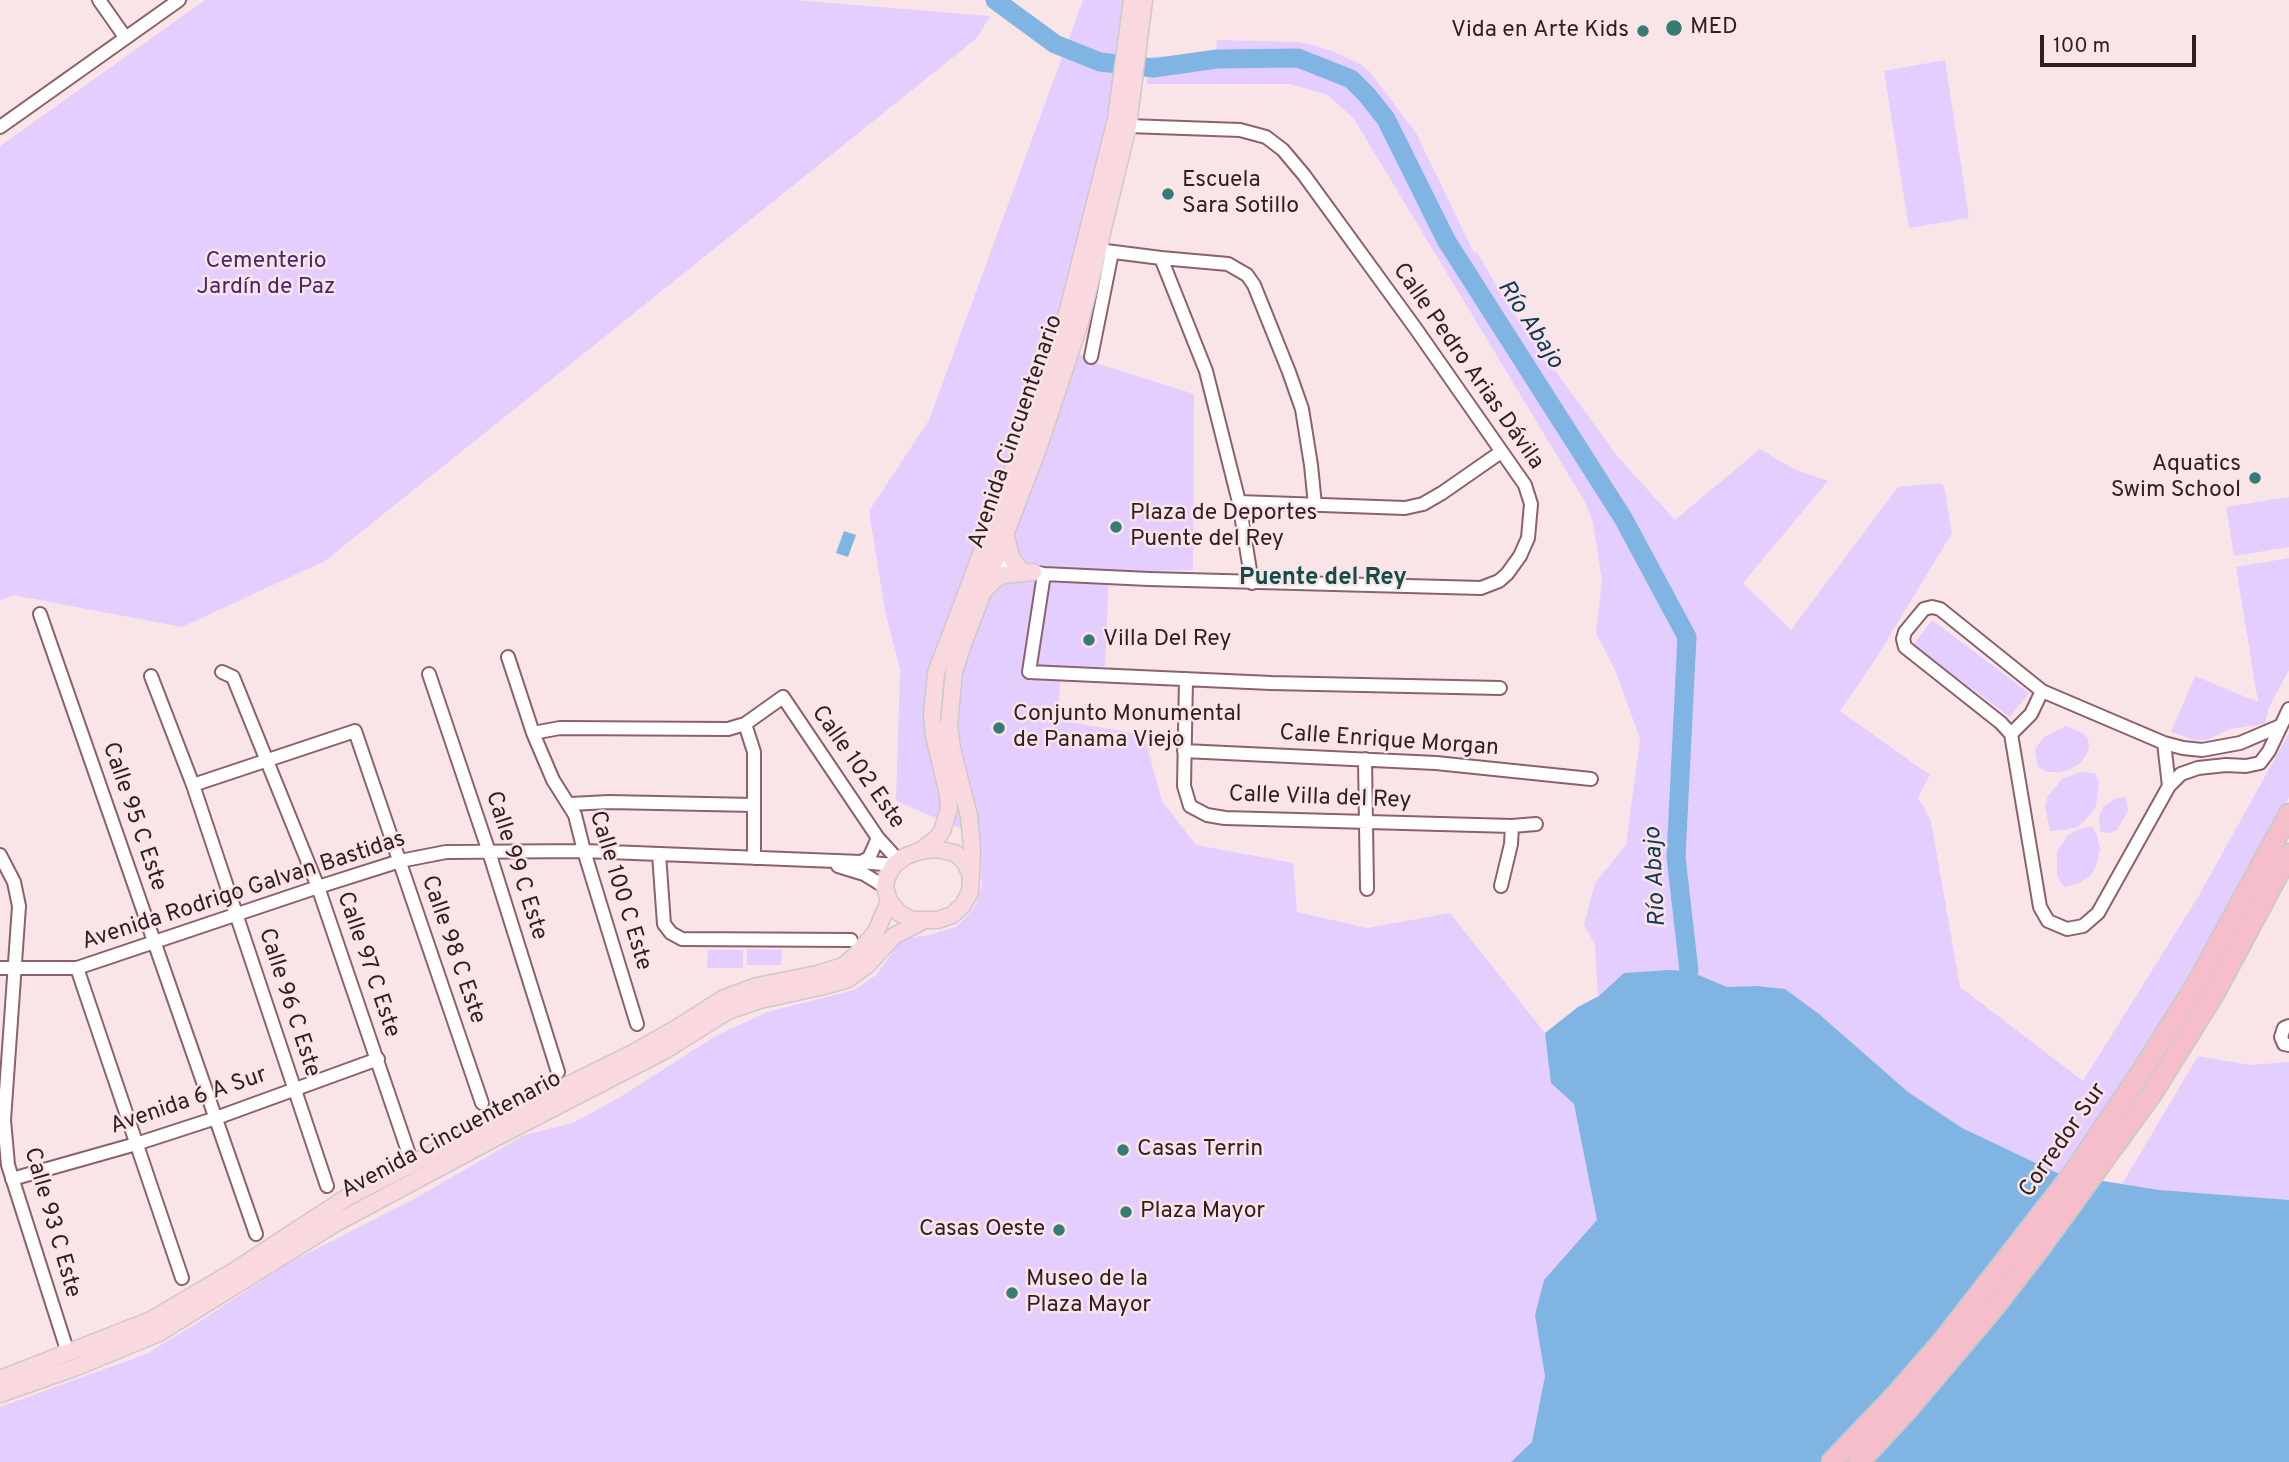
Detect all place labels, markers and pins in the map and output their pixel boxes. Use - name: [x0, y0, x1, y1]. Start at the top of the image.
- place label: MED: [1690, 14, 1738, 42]
- place label: Vida en Arte Kids: [1451, 17, 1629, 45]
- marker: MED: [1664, 18, 1684, 38]
- marker: Vida en Arte Kids: [1635, 23, 1651, 39]
- place label: Escuela Sara Sotillo: [1182, 167, 1299, 221]
- marker: Escuela Sara Sotillo: [1160, 186, 1176, 202]
- place label: Aquatics Swim School: [2111, 451, 2241, 505]
- marker: Aquatics Swim School: [2247, 470, 2263, 486]
- place label: Plaza de Deportes Puente del Rey: [1130, 500, 1317, 554]
- marker: Plaza de Deportes Puente del Rey: [1108, 519, 1124, 535]
- place label: Villa Del Rey: [1103, 626, 1231, 654]
- marker: Villa Del Rey: [1081, 632, 1097, 648]
- place label: Conjunto Monumental de Panama Viejo: [1013, 701, 1242, 755]
- marker: Conjunto Monumental de Panama Viejo: [991, 720, 1007, 736]
- place label: Casas Terrin: [1137, 1136, 1263, 1164]
- marker: Casas Terrin: [1115, 1142, 1131, 1158]
- place label: Plaza Mayor: [1140, 1198, 1265, 1226]
- marker: Plaza Mayor: [1118, 1204, 1134, 1220]
- place label: Casas Oeste: [919, 1216, 1045, 1244]
- marker: Casas Oeste: [1051, 1222, 1067, 1238]
- place label: Museo de la Plaza Mayor: [1026, 1266, 1151, 1320]
- marker: Museo de la Plaza Mayor: [1004, 1285, 1020, 1301]

